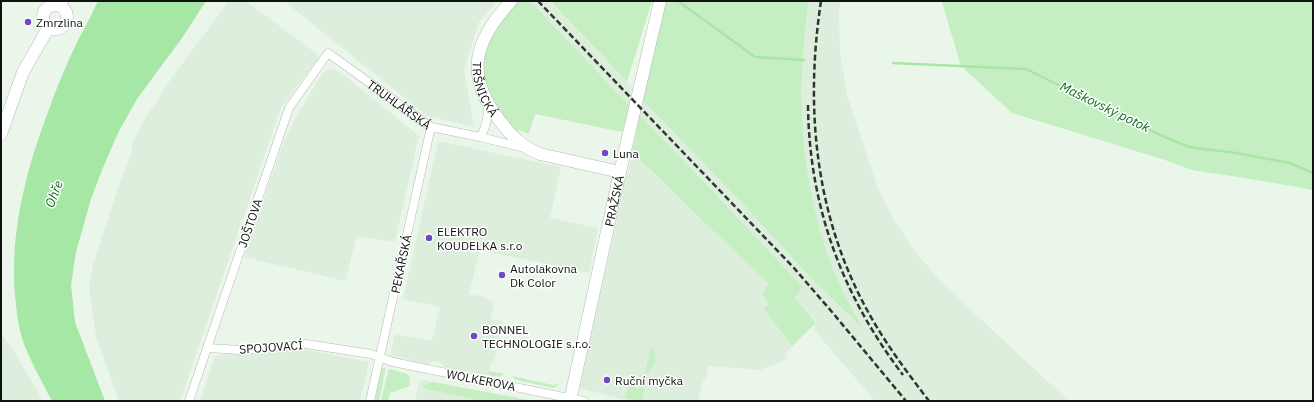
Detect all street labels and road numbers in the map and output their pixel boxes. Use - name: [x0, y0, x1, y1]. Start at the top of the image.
- street label: TRŠNICKÁ: [470, 61, 502, 119]
- street label: TRUHLÁŘSKÁ: [365, 76, 435, 132]
- street label: PRAŽSKÁ: [601, 173, 627, 228]
- street label: JOŠTOVA: [235, 196, 265, 250]
- street label: PEKAŘSKÁ: [387, 233, 415, 295]
- street label: SPOJOVACÍ: [239, 337, 303, 357]
- street label: WOLKEROVA: [445, 366, 517, 394]

